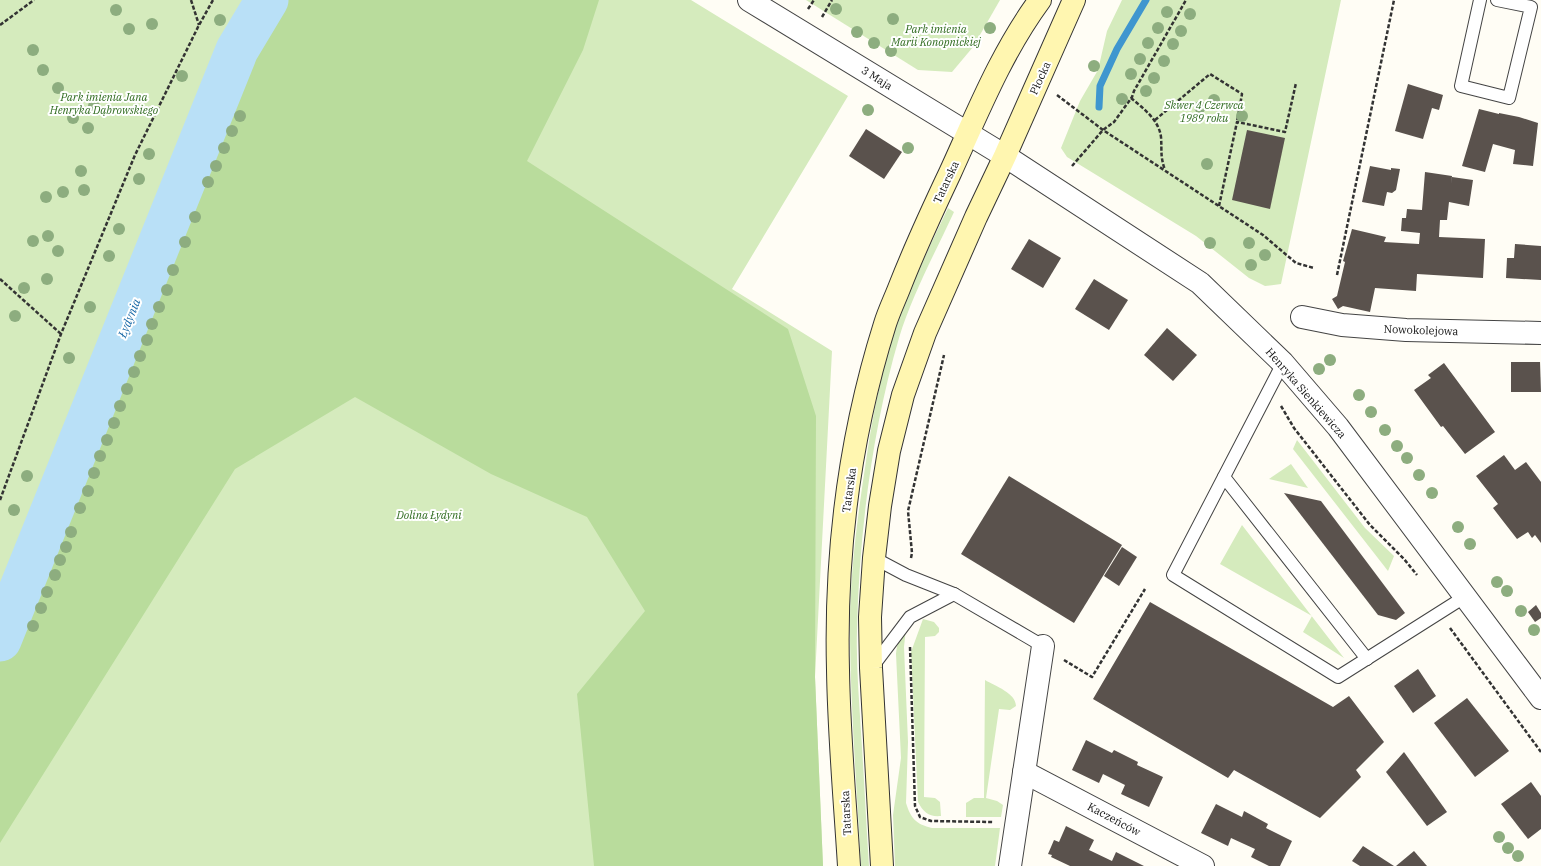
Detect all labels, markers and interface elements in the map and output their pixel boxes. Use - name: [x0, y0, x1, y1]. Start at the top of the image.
- park label: Park imienia Marii Konopnickiej: [890, 22, 982, 49]
- street label: Płocka: [1027, 59, 1053, 97]
- street label: 3 Maja: [859, 63, 895, 93]
- park label: Park imienia Jana Henryka Dąbrowskiego: [49, 90, 159, 117]
- park label: Skwer 4 Czerwca 1989 roku: [1163, 98, 1244, 125]
- street label: Tatarska: [930, 159, 962, 205]
- water label: Łydynia: [114, 296, 144, 341]
- street label: Nowokolejowa: [1383, 322, 1459, 338]
- street label: Henryka Sienkiewicza: [1263, 345, 1349, 441]
- street label: Tatarska: [839, 467, 859, 513]
- park label: Dolina Łydyni: [396, 508, 462, 522]
- street label: Tatarska: [838, 790, 854, 836]
- street label: Kaczeńców: [1085, 799, 1143, 839]

